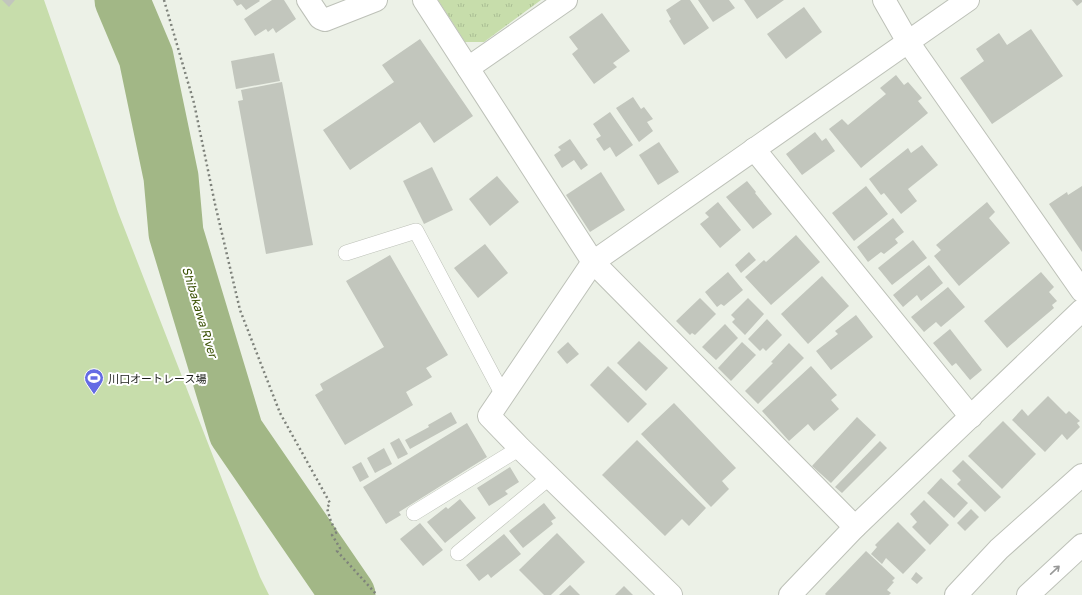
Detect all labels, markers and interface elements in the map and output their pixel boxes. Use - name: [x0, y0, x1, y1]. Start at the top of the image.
- water label: Shibakawa River: [179, 265, 222, 362]
- sports icon: 川口オートレース場: [83, 367, 105, 395]
- place label: 川口オートレース場: [108, 372, 206, 385]
- one-way arrow: [1050, 565, 1060, 575]

